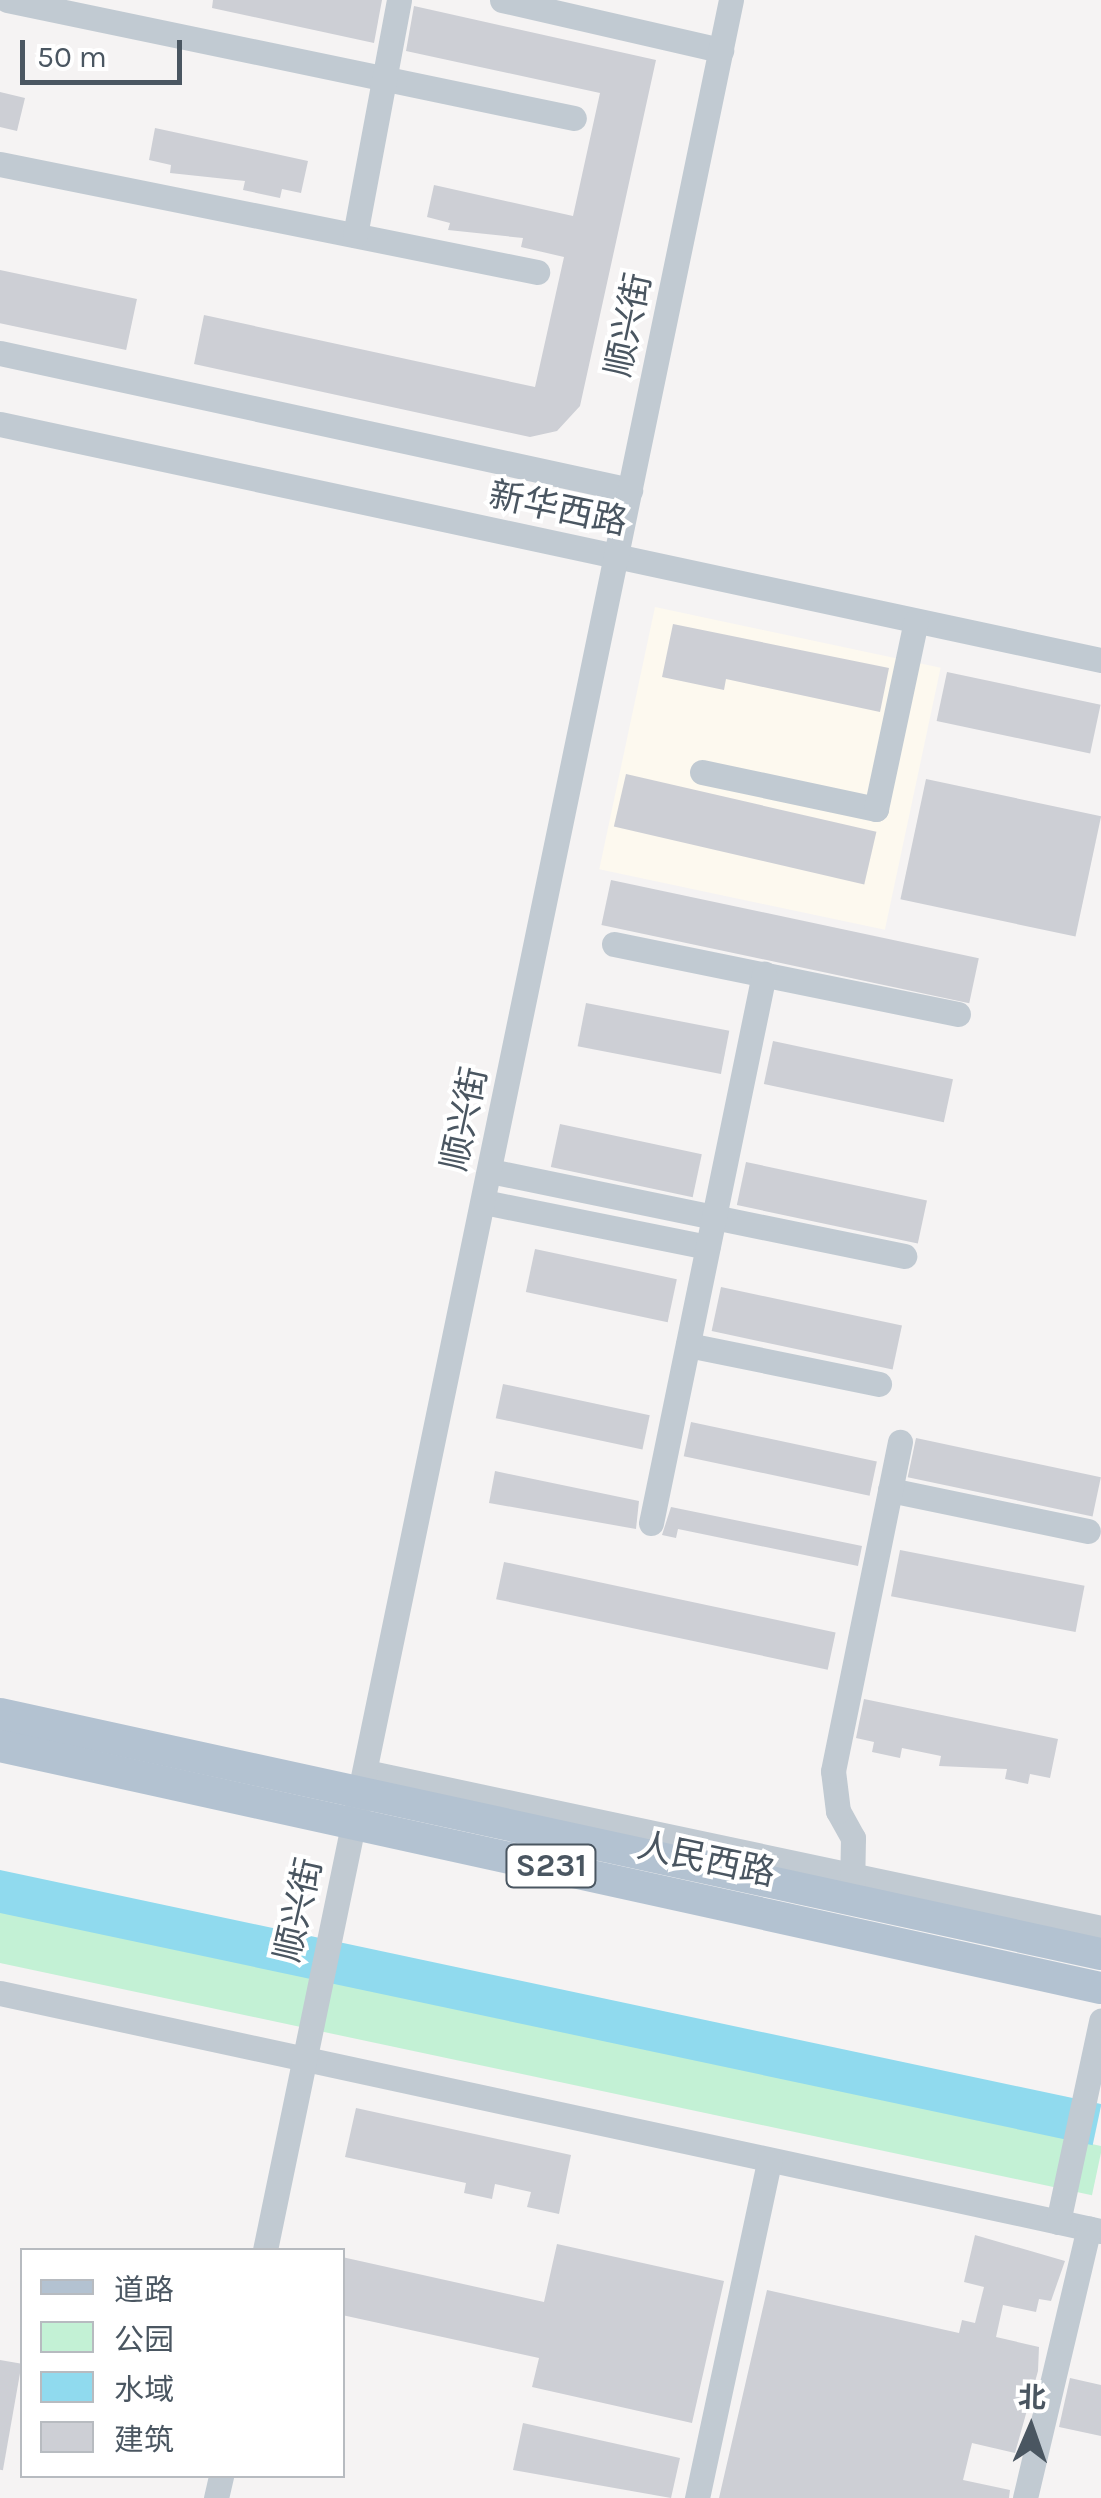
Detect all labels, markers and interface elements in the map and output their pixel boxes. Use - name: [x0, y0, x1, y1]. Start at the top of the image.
- scale bar: [25, 20, 188, 82]
- text: 50 m: [37, 39, 107, 75]
- street label: 顺兴街: [598, 269, 660, 381]
- street label: 新华西路: [485, 474, 631, 544]
- street label: 顺兴街: [434, 1063, 496, 1175]
- street label: 人民西路: [633, 1825, 779, 1895]
- road number: S231: [504, 1839, 598, 1893]
- street label: 顺兴街: [267, 1854, 331, 1966]
- legend: [20, 2248, 345, 2478]
- text: 道路: [114, 2272, 174, 2308]
- text: 公园: [114, 2322, 174, 2358]
- text: 水域: [114, 2372, 174, 2408]
- north arrow: [981, 2378, 1081, 2478]
- text: 北: [1017, 2381, 1047, 2414]
- text: 建筑: [114, 2422, 174, 2458]

